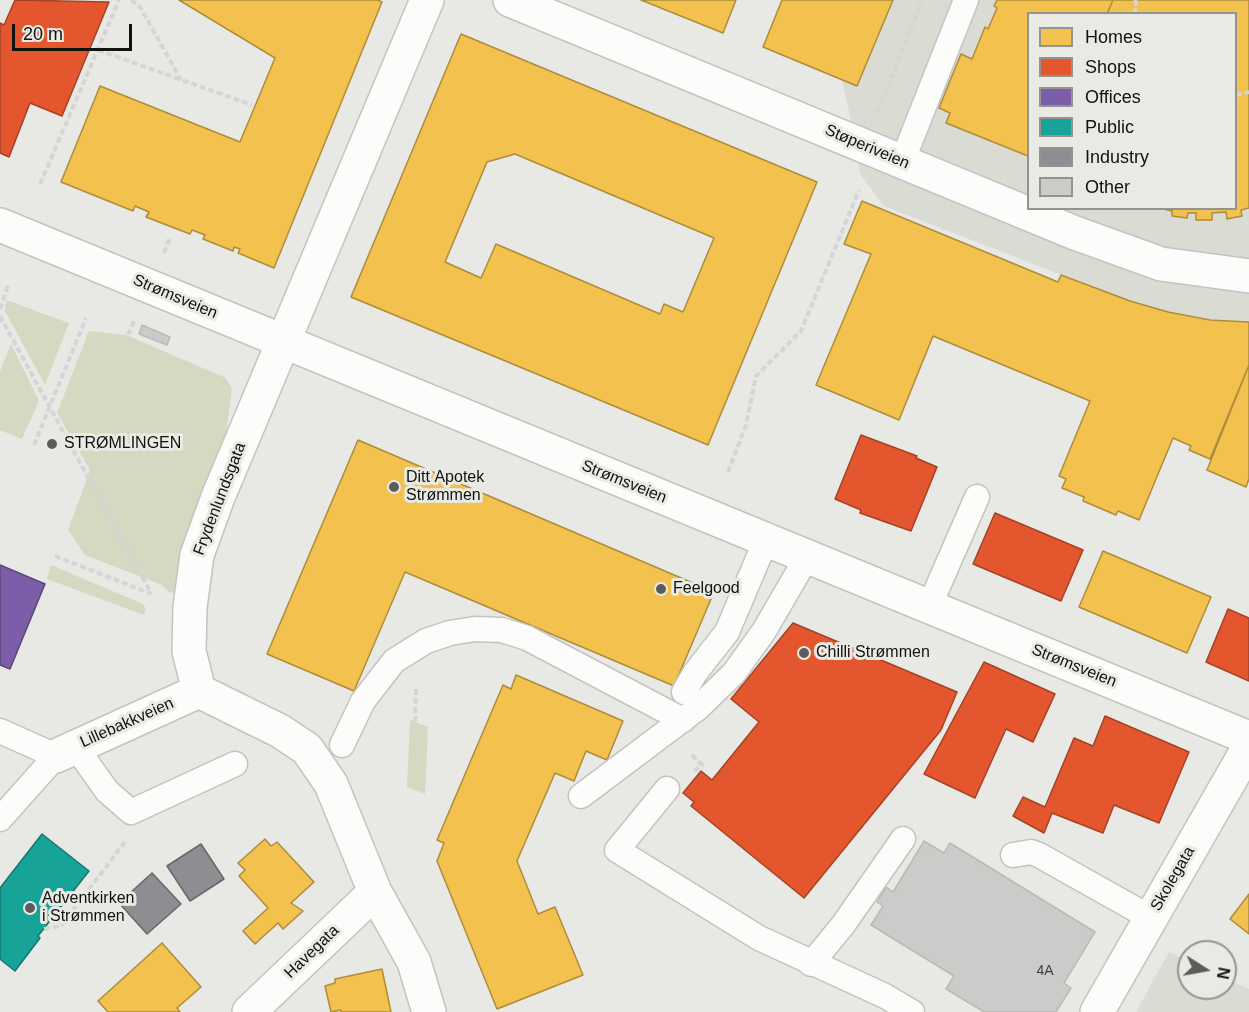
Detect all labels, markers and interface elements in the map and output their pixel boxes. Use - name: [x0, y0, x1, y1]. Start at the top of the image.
- scale bar: [15, 12, 135, 50]
- legend: [1027, 12, 1237, 210]
- text: 20 m: [23, 24, 63, 44]
- text: Homes: [1085, 27, 1142, 47]
- text: Shops: [1085, 57, 1136, 77]
- text: Offices: [1085, 87, 1141, 107]
- text: Public: [1085, 117, 1134, 137]
- street label: Støperiveien: [822, 121, 912, 173]
- text: Industry: [1085, 147, 1149, 167]
- text: Other: [1085, 177, 1130, 197]
- street label: Strømsveien: [130, 271, 220, 323]
- place label: STRØMLINGEN: [64, 434, 181, 454]
- marker: STRØMLINGEN: [45, 437, 59, 451]
- street label: Frydenlundsgata: [190, 440, 250, 558]
- street label: Strømsveien: [579, 456, 669, 508]
- place label: Ditt Apotek Strømmen: [406, 468, 484, 506]
- marker: Ditt Apotek Strømmen: [387, 480, 401, 494]
- place label: Feelgood: [673, 579, 740, 599]
- marker: Feelgood: [654, 582, 668, 596]
- street label: Strømsveien: [1029, 640, 1119, 692]
- place label: Chilli Strømmen: [816, 643, 930, 663]
- marker: Chilli Strømmen: [797, 646, 811, 660]
- street label: Lillebakkveien: [77, 694, 177, 752]
- street label: Skolegata: [1147, 843, 1199, 915]
- place label: Adventkirken i Strømmen: [42, 889, 134, 927]
- marker: Adventkirken i Strømmen: [23, 901, 37, 915]
- street label: Havegata: [281, 921, 343, 983]
- north arrow: [1177, 940, 1237, 1000]
- house number: 4A: [1036, 963, 1054, 979]
- text: N: [1214, 966, 1233, 980]

